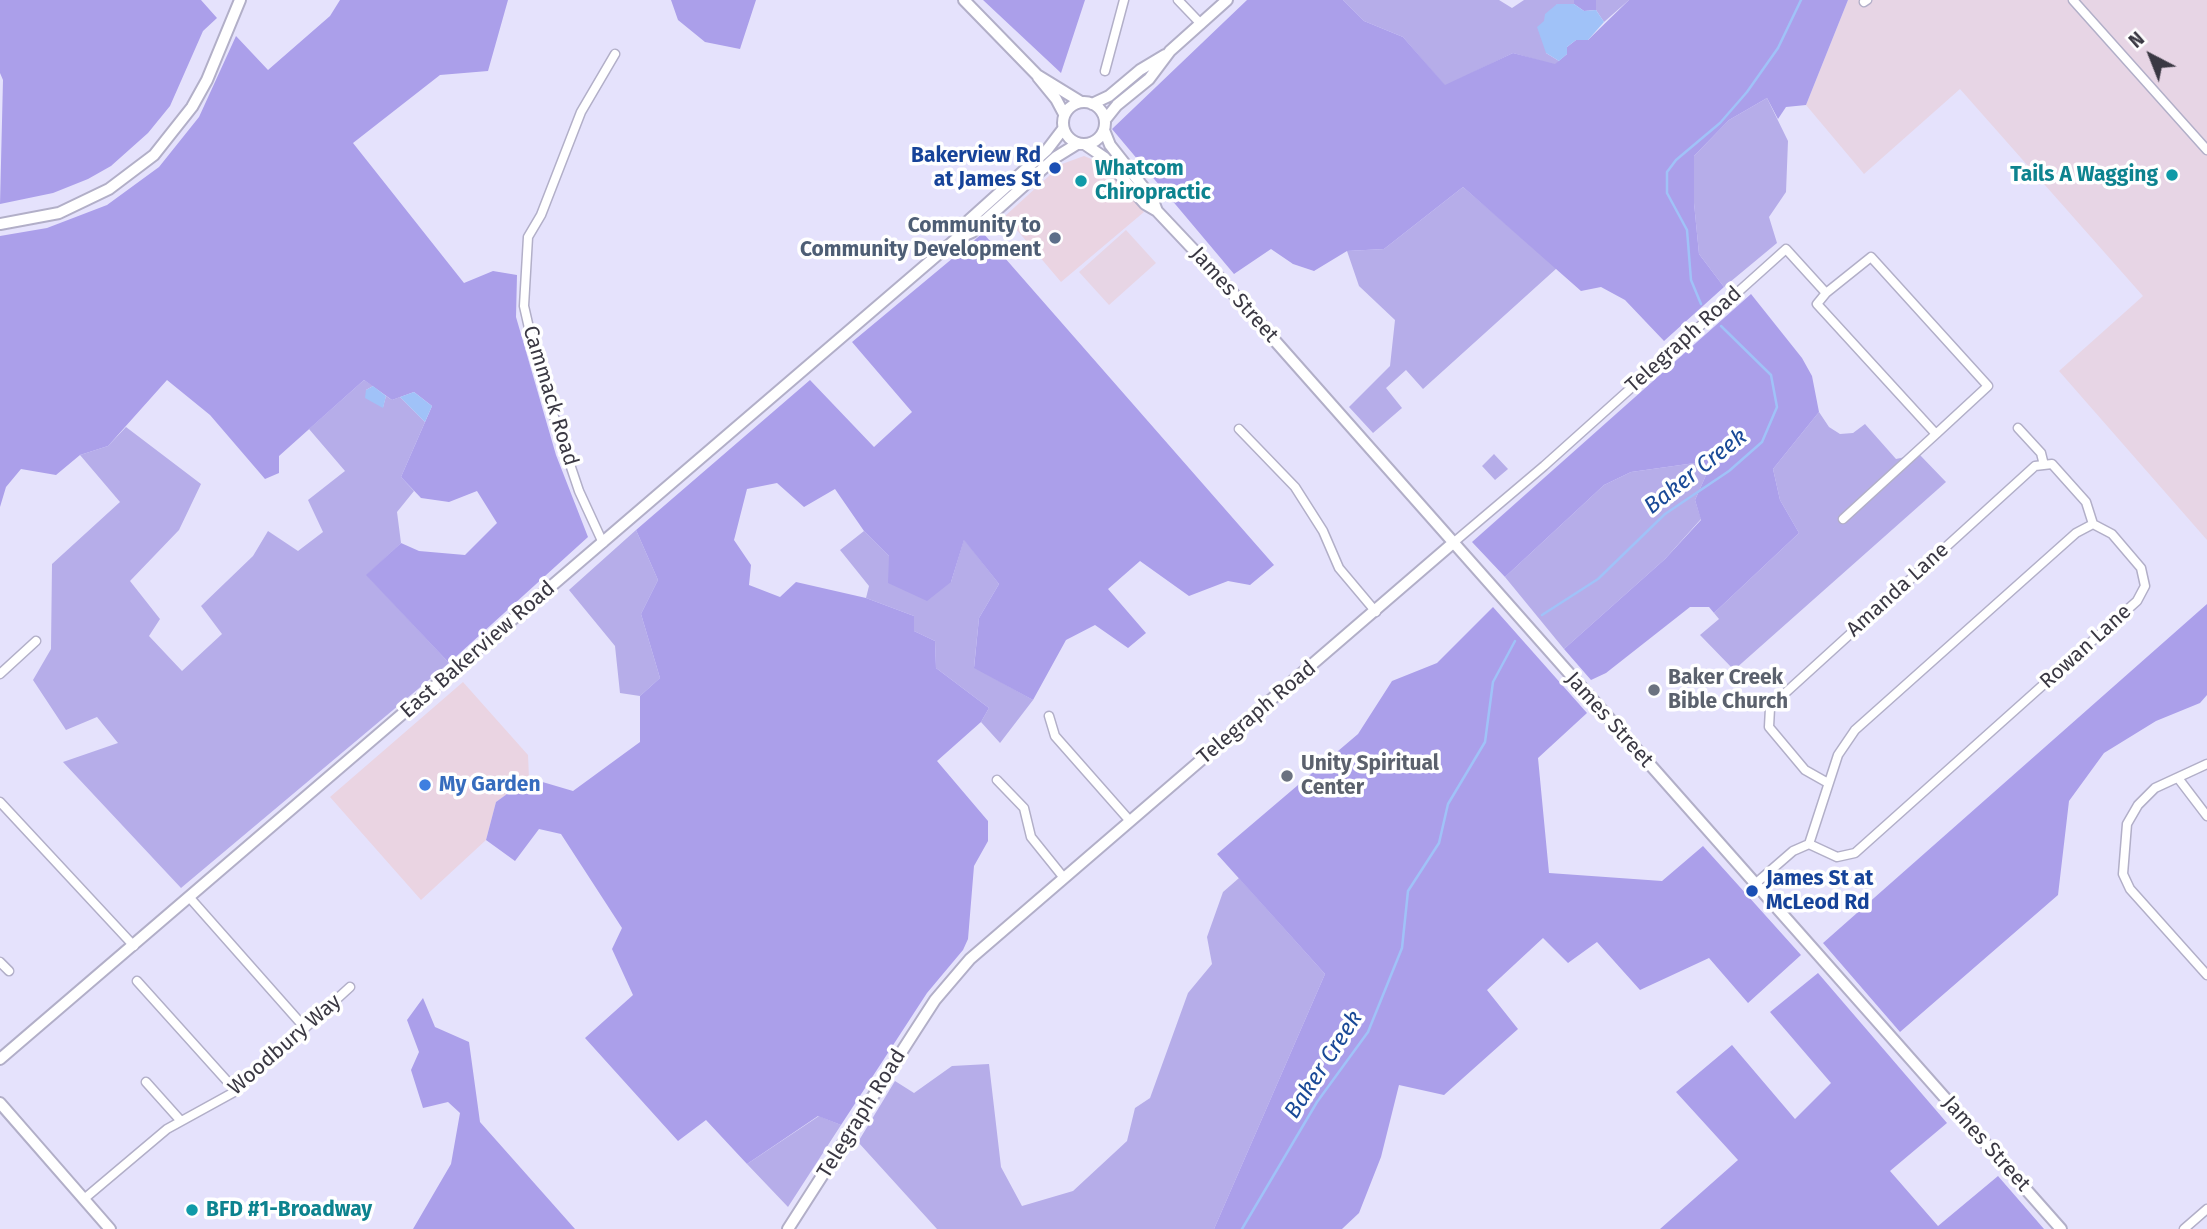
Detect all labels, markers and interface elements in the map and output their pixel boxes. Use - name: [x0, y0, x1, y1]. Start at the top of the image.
- north arrow: [2116, 21, 2186, 91]
- text: N: [2124, 27, 2149, 53]
- place label: Bakerview Rd at James St: [911, 143, 1041, 193]
- place label: Whatcom Chiropractic: [1095, 156, 1211, 206]
- marker: Bakerview Rd at James St: [1047, 160, 1063, 176]
- place label: Tails A Wagging: [2010, 162, 2158, 188]
- marker: Tails A Wagging: [2164, 167, 2180, 183]
- marker: Whatcom Chiropractic: [1073, 173, 1089, 189]
- place label: Community to Community Development: [800, 213, 1041, 263]
- marker: Community to Community Development: [1047, 230, 1063, 246]
- street label: James Street: [1185, 242, 1283, 348]
- street label: Telegraph Road: [1621, 281, 1747, 399]
- street label: Cammack Road: [517, 323, 583, 469]
- water label: Baker Creek: [1639, 423, 1753, 521]
- street label: Amanda Lane: [1842, 538, 1954, 642]
- street label: East Bakerview Road: [396, 576, 560, 724]
- street label: Rowan Lane: [2035, 599, 2137, 695]
- street label: Telegraph Road: [1193, 656, 1321, 770]
- place label: Baker Creek Bible Church: [1668, 665, 1788, 715]
- street label: James Street: [1560, 667, 1658, 773]
- marker: Baker Creek Bible Church: [1646, 682, 1662, 698]
- place label: Unity Spiritual Center: [1301, 751, 1439, 801]
- marker: Unity Spiritual Center: [1279, 768, 1295, 784]
- place label: My Garden: [439, 772, 541, 798]
- marker: My Garden: [417, 777, 433, 793]
- place label: James St at McLeod Rd: [1766, 866, 1873, 916]
- marker: James St at McLeod Rd: [1744, 883, 1760, 899]
- street label: Woodbury Way: [223, 989, 347, 1101]
- water label: Baker Creek: [1279, 1006, 1369, 1124]
- street label: Telegraph Road: [812, 1045, 912, 1183]
- street label: James Street: [1937, 1091, 2035, 1197]
- place label: BFD #1-Broadway: [206, 1197, 372, 1223]
- marker: BFD #1-Broadway: [184, 1202, 200, 1218]

